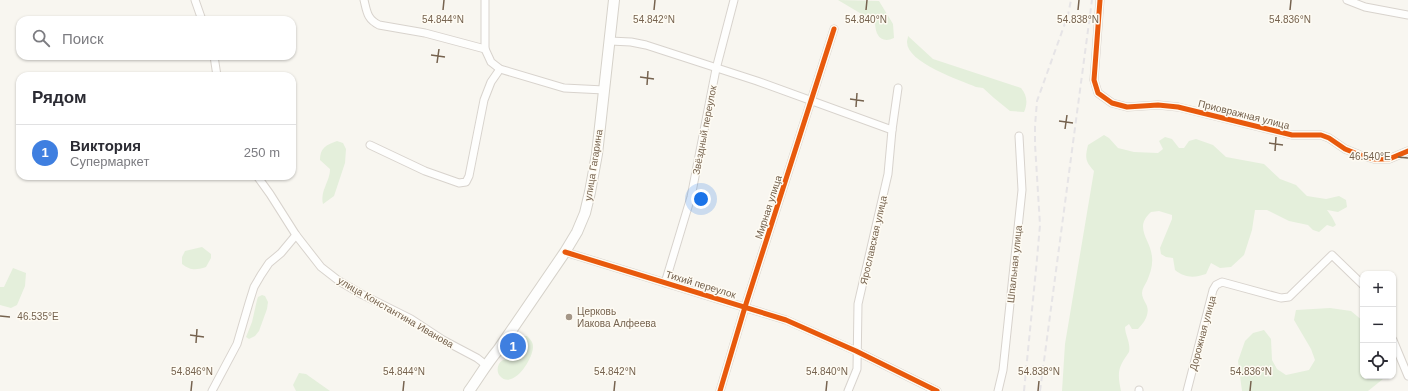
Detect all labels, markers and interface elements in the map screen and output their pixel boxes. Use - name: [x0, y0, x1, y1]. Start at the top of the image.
- text: 54.844°N: [422, 14, 464, 25]
- text: 54.842°N: [633, 14, 675, 25]
- text: 54.840°N: [845, 14, 887, 25]
- text: 54.838°N: [1057, 14, 1099, 25]
- text: 54.836°N: [1269, 14, 1311, 25]
- search box: [16, 16, 296, 60]
- icon: search: [30, 27, 52, 49]
- text: Поиск: [62, 30, 104, 47]
- street label: Звёздный переулок: [690, 84, 719, 176]
- text: Рядом: [32, 88, 87, 107]
- street label: Приовражная улица: [1197, 98, 1291, 131]
- street label: улица Гагарина: [582, 128, 605, 201]
- text: Виктория: [70, 137, 141, 154]
- text: 1: [41, 145, 49, 160]
- text: 250 m: [244, 145, 280, 160]
- text: 46.540°E: [1349, 151, 1391, 162]
- text: Супермаркет: [70, 154, 149, 169]
- street label: Мирная улица: [753, 174, 784, 240]
- your location: [691, 189, 711, 209]
- street label: Ярославская улица: [858, 194, 889, 286]
- street label: Шпальная улица: [1005, 224, 1024, 303]
- street label: Тихий переулок: [664, 269, 738, 301]
- map controls: [1360, 271, 1396, 379]
- button: +: [1360, 271, 1396, 307]
- street label: улица Константина Иванова: [336, 275, 456, 350]
- street label: Дорожная улица: [1187, 294, 1218, 372]
- place label: Церковь Иакова Алфеева: [577, 306, 656, 329]
- button: −: [1360, 307, 1396, 343]
- text: 46.535°E: [17, 311, 59, 322]
- marker: Церковь Иакова Алфеева: [564, 312, 574, 322]
- pin: 1: [500, 331, 526, 361]
- button: locate: [1360, 343, 1396, 379]
- text: 54.846°N: [171, 366, 213, 377]
- text: 54.844°N: [383, 366, 425, 377]
- text: 54.842°N: [594, 366, 636, 377]
- text: 54.840°N: [806, 366, 848, 377]
- text: 54.838°N: [1018, 366, 1060, 377]
- text: 54.836°N: [1230, 366, 1272, 377]

